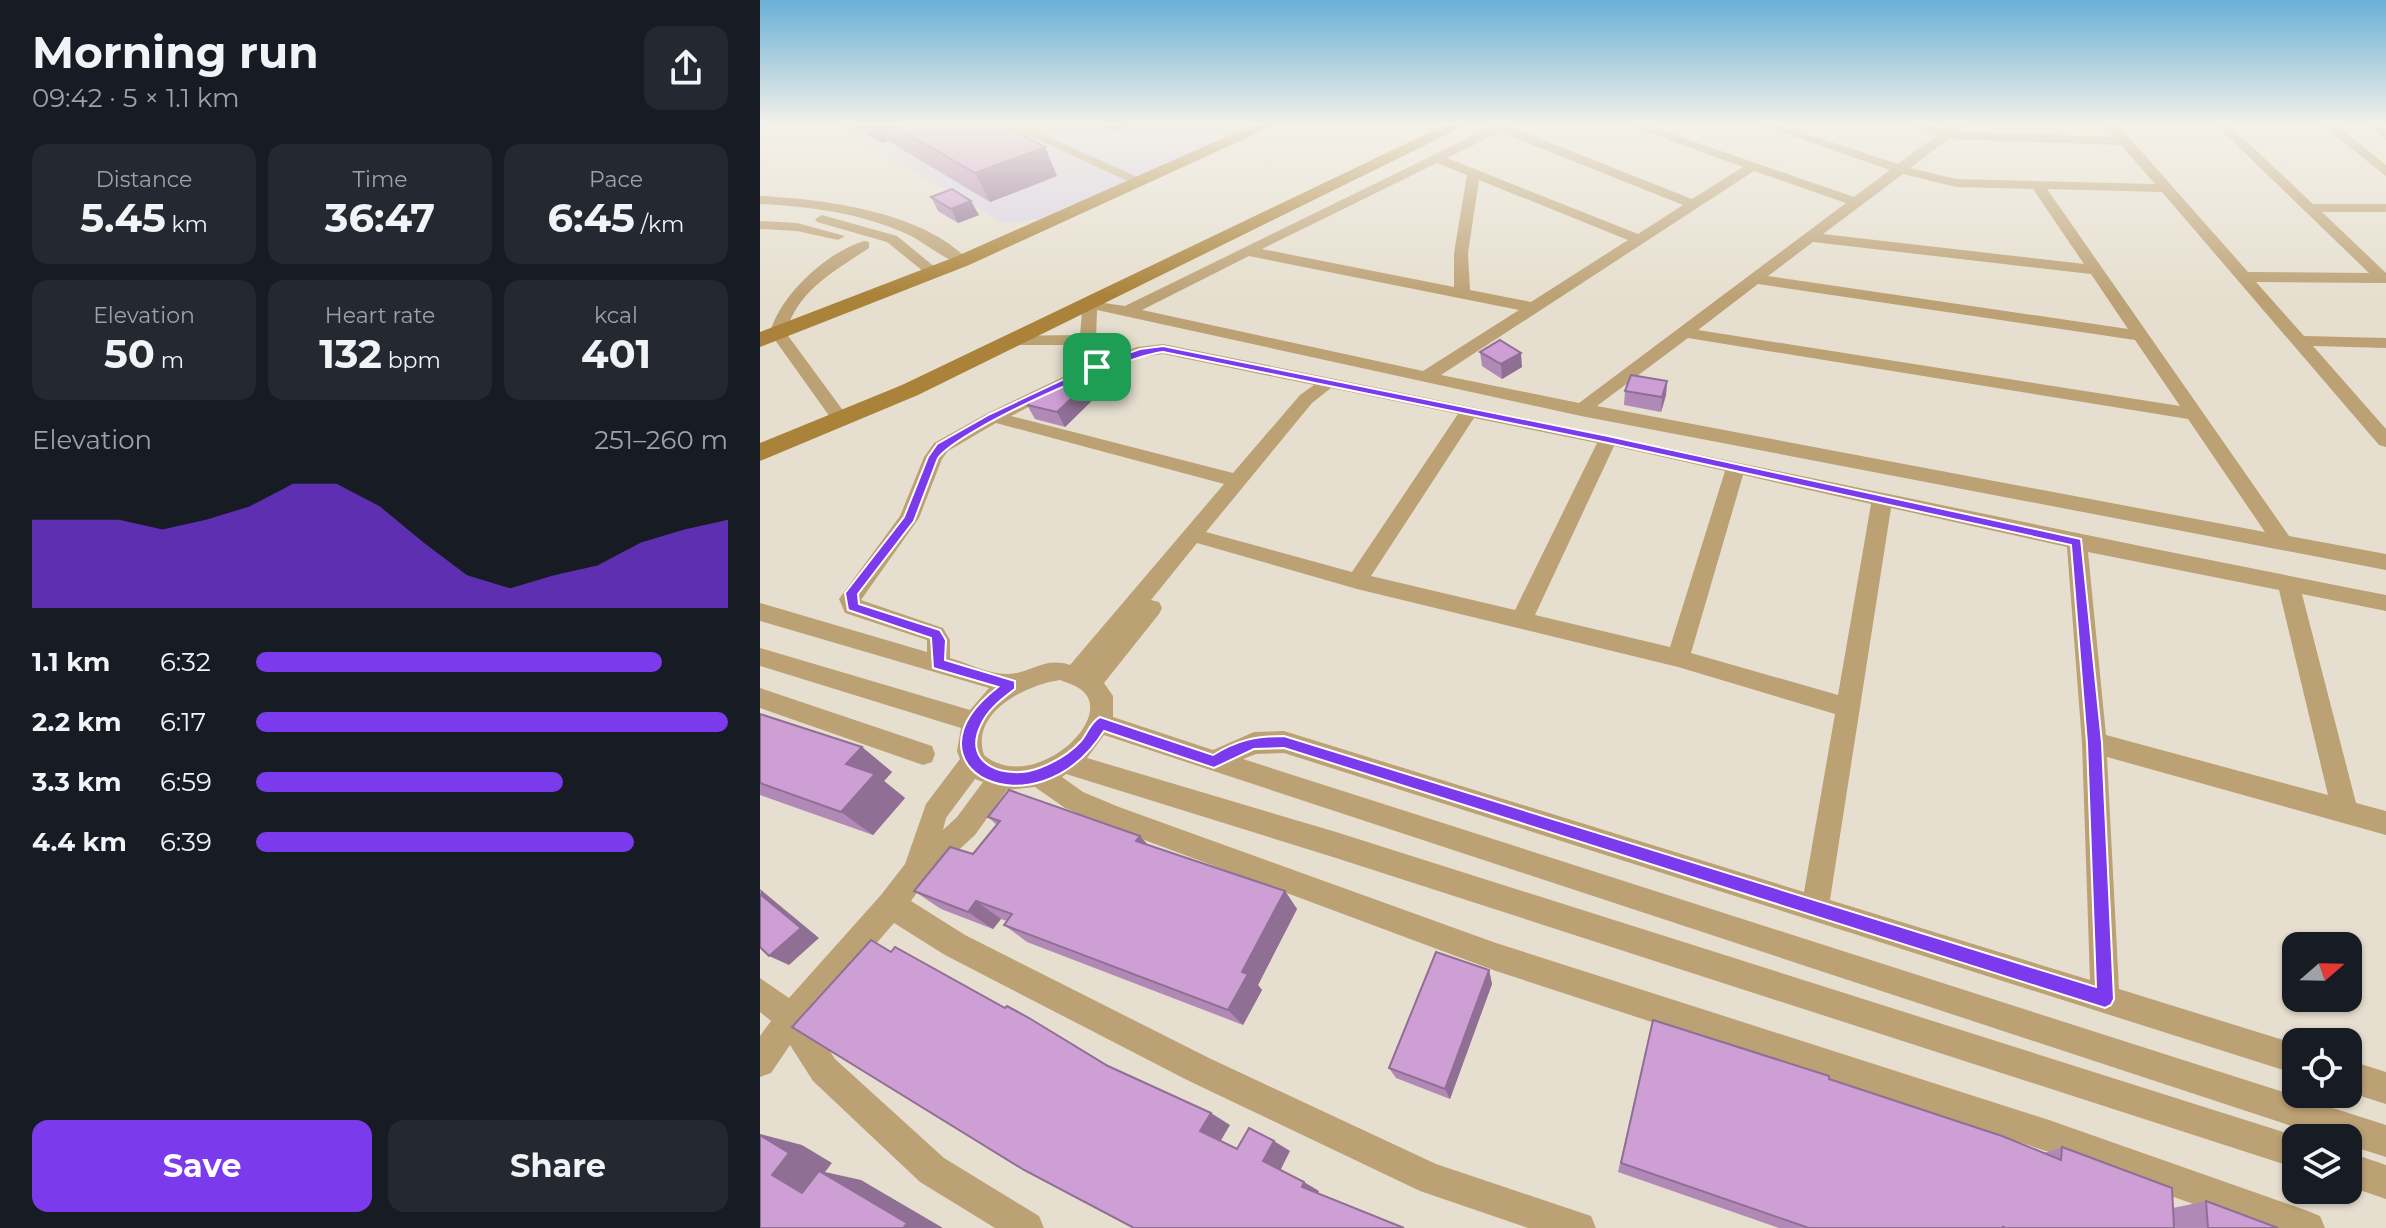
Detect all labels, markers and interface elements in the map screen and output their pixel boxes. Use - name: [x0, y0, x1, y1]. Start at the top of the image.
- text: Morning run: [32, 25, 319, 79]
- button: share: [644, 26, 728, 110]
- text: 09:42 · 5 × 1.1 km: [32, 82, 240, 114]
- text: Distance: [96, 166, 192, 193]
- text: Time: [352, 166, 408, 193]
- text: Pace: [589, 166, 643, 193]
- text: 5.45: [80, 193, 166, 242]
- text: 36:47: [325, 193, 435, 242]
- text: 6:45: [548, 193, 635, 242]
- text: km: [166, 211, 208, 238]
- text: /km: [635, 211, 684, 238]
- text: Elevation: [93, 302, 195, 329]
- text: Heart rate: [325, 302, 435, 329]
- text: kcal: [594, 302, 638, 329]
- text: 50: [104, 329, 155, 378]
- text: 132: [319, 329, 382, 378]
- text: 401: [581, 329, 651, 378]
- pin: [1063, 333, 1131, 401]
- icon: arrive: [1075, 345, 1119, 389]
- text: m: [155, 347, 184, 374]
- text: bpm: [382, 347, 441, 374]
- text: Elevation: [32, 424, 152, 456]
- text: 251–260 m: [594, 424, 728, 456]
- text: 1.1 km: [32, 646, 110, 678]
- text: 6:32: [160, 646, 211, 678]
- text: 2.2 km: [32, 706, 122, 738]
- text: 6:17: [160, 706, 206, 738]
- text: 3.3 km: [32, 766, 121, 798]
- text: 6:59: [160, 766, 212, 798]
- text: 4.4 km: [32, 826, 127, 858]
- text: 6:39: [160, 826, 212, 858]
- north arrow: [2282, 932, 2362, 1012]
- map controls: [2282, 932, 2362, 1204]
- button: locate: [2282, 1028, 2362, 1108]
- button: Save: [32, 1120, 372, 1212]
- button: Share: [388, 1120, 728, 1212]
- button: layers: [2282, 1124, 2362, 1204]

